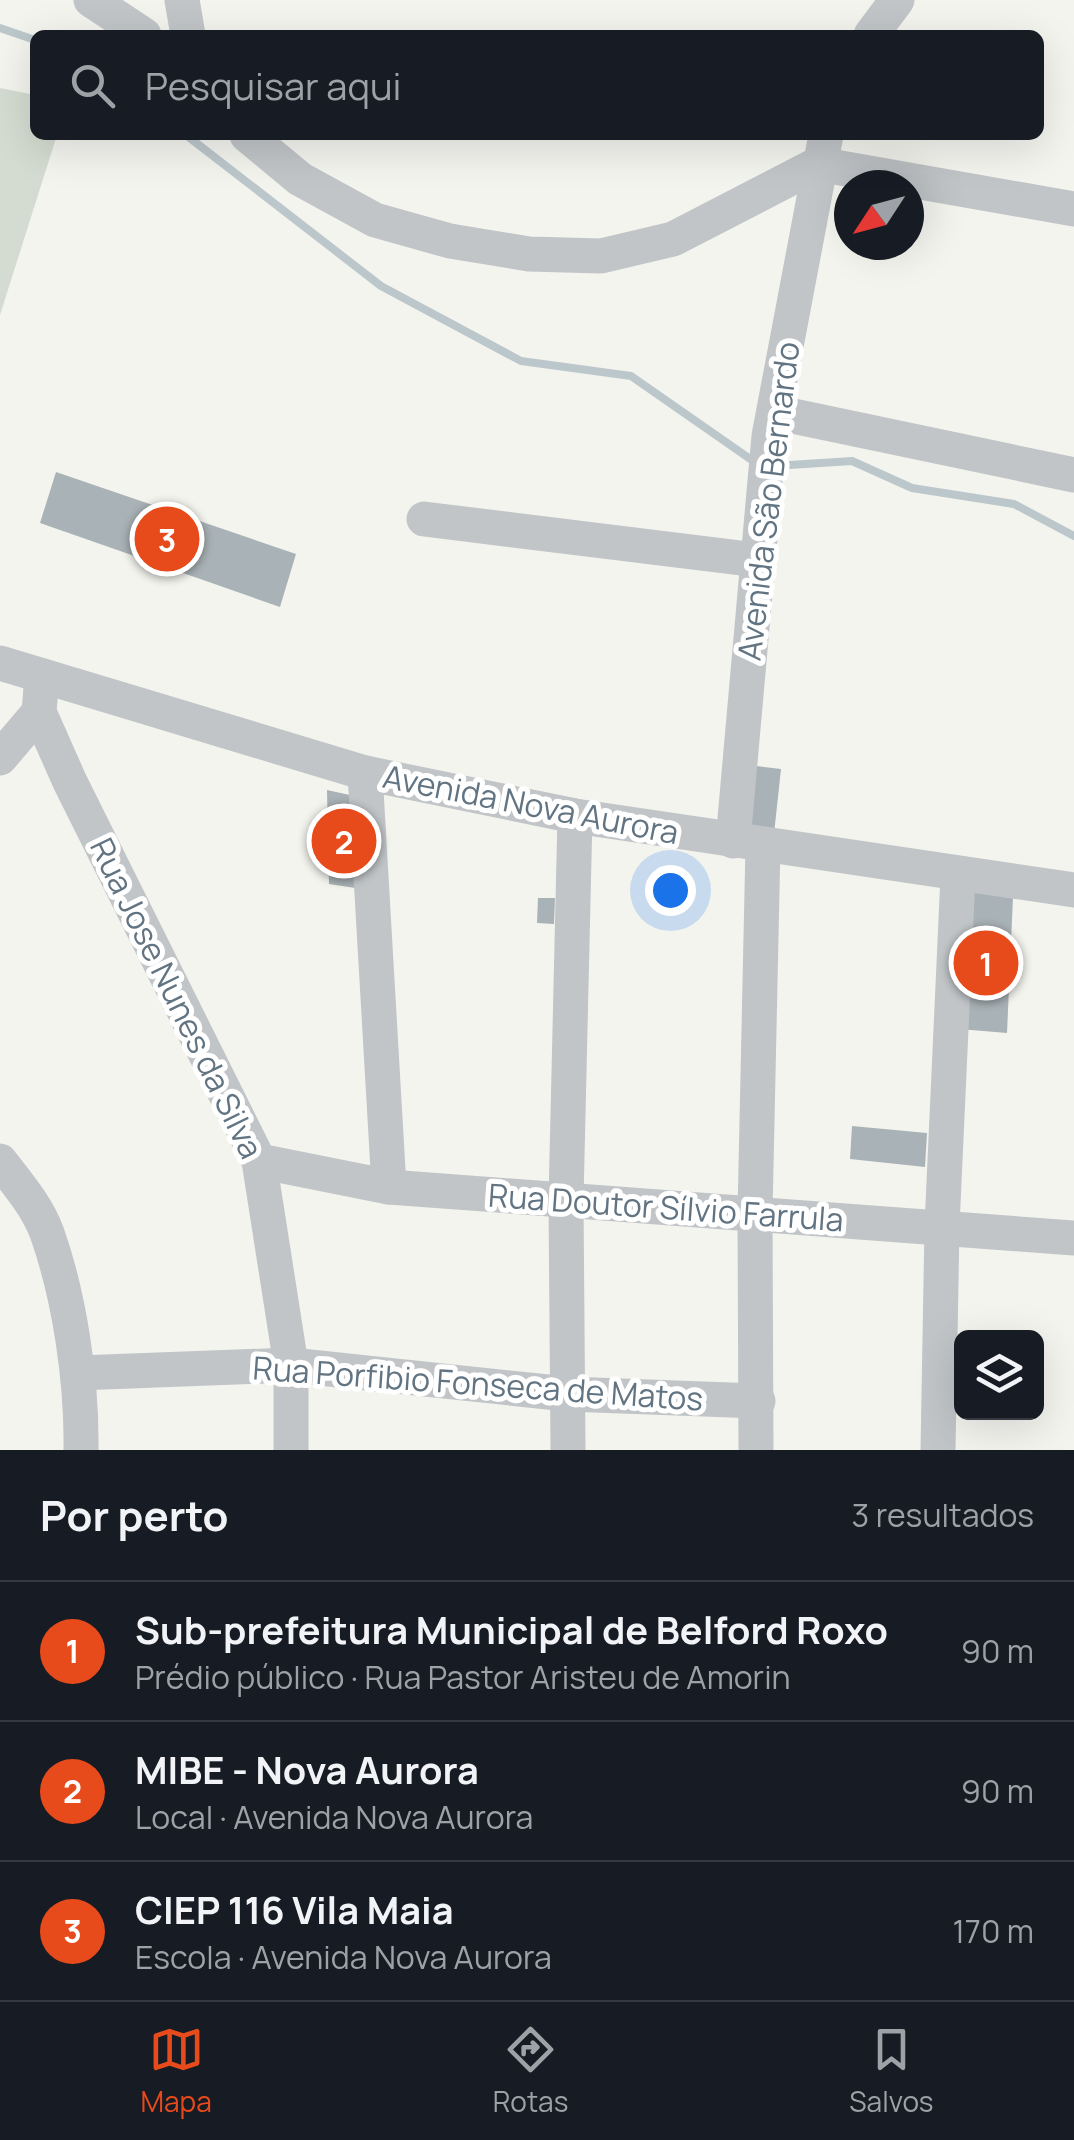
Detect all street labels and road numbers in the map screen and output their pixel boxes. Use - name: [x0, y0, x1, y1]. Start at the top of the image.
- street label: Avenida São Bernardo: [727, 339, 809, 663]
- street label: Avenida Nova Aurora: [379, 754, 683, 854]
- street label: Rua Jose Nunes da Silva: [80, 830, 274, 1166]
- street label: Rua Doutor Sílvio Farrula: [487, 1173, 845, 1241]
- street label: Rua Porfibio Fonseca de Matos: [251, 1345, 705, 1421]

